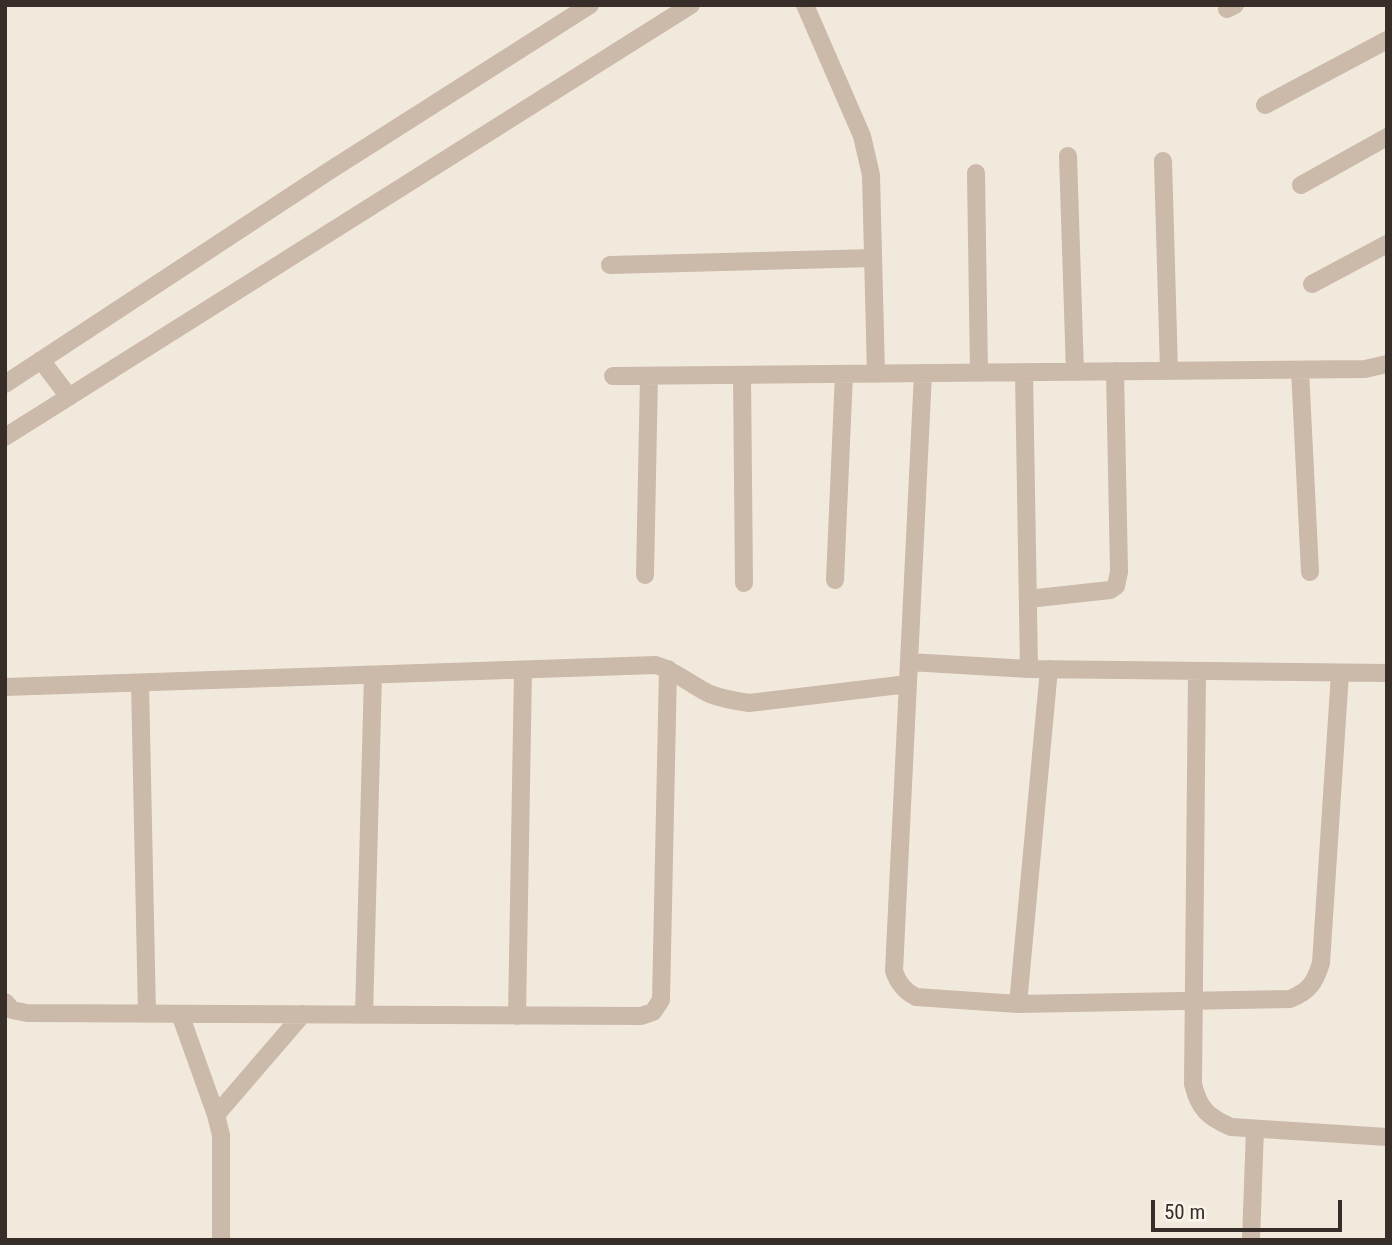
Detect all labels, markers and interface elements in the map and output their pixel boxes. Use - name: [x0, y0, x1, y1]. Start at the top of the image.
- scale bar: [1154, 1186, 1345, 1230]
- text: 50 m: [1164, 1200, 1205, 1224]

